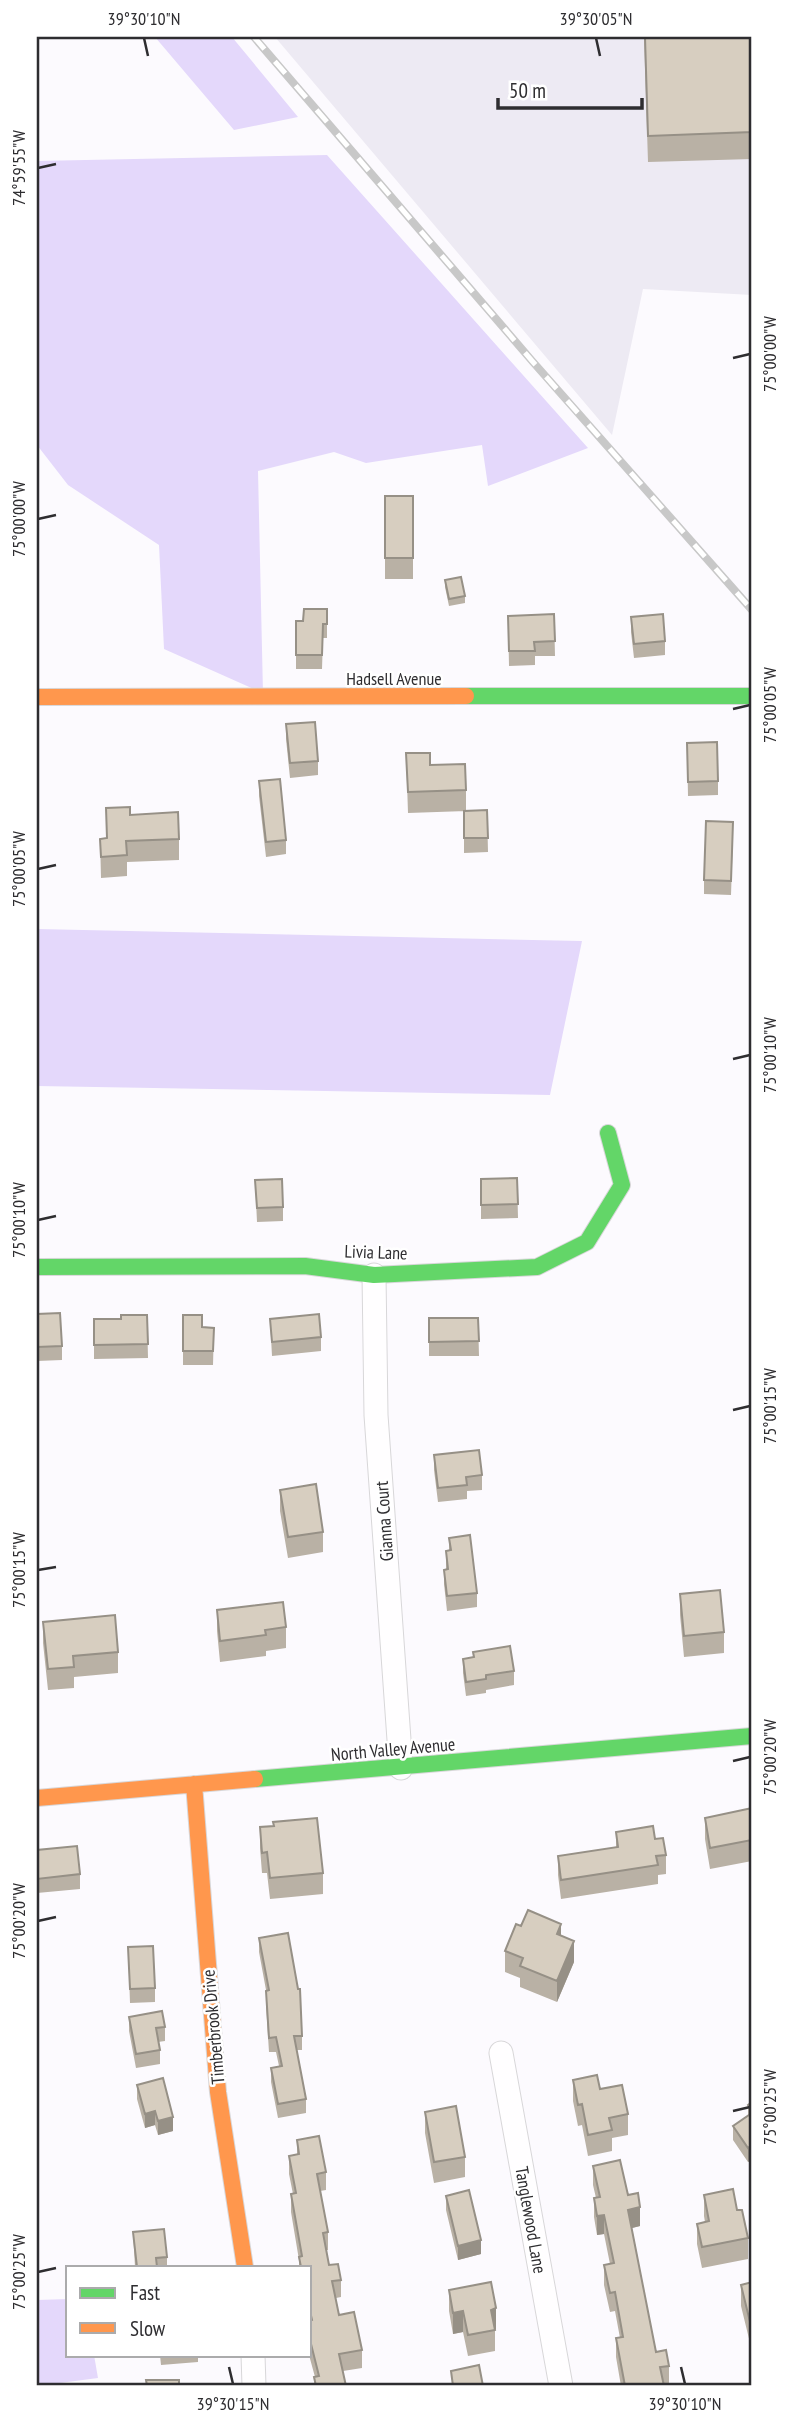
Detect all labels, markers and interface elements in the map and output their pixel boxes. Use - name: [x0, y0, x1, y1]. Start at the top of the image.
- text: 39°30'10"N: [108, 7, 180, 30]
- text: 39°30'05"N: [560, 7, 632, 30]
- scale bar: [498, 66, 642, 110]
- text: 50 m: [509, 77, 546, 104]
- text: 74°59'55"W: [7, 130, 30, 206]
- text: 75°00'00"W: [758, 316, 781, 392]
- text: 75°00'00"W: [7, 481, 30, 557]
- street label: Hadsell Avenue: [346, 667, 442, 690]
- text: 75°00'05"W: [758, 667, 781, 743]
- text: 75°00'05"W: [7, 831, 30, 907]
- text: 75°00'10"W: [758, 1017, 781, 1093]
- text: 75°00'10"W: [7, 1182, 30, 1258]
- street label: Livia Lane: [344, 1239, 408, 1265]
- text: 75°00'15"W: [758, 1368, 781, 1444]
- street label: Gianna Court: [370, 1480, 398, 1562]
- text: 75°00'15"W: [7, 1532, 30, 1608]
- text: 75°00'20"W: [758, 1719, 781, 1795]
- street label: North Valley Avenue: [330, 1732, 456, 1766]
- text: 75°00'20"W: [7, 1883, 30, 1959]
- street label: Timberbrook Drive: [197, 1969, 229, 2085]
- text: 75°00'25"W: [758, 2069, 781, 2145]
- street label: Tanglewood Lane: [510, 2165, 552, 2275]
- text: 75°00'25"W: [7, 2234, 30, 2310]
- legend: [66, 2266, 312, 2356]
- text: Fast: [130, 2279, 160, 2306]
- text: Slow: [130, 2315, 166, 2342]
- text: 39°30'15"N: [197, 2392, 269, 2415]
- text: 39°30'10"N: [649, 2392, 721, 2415]

